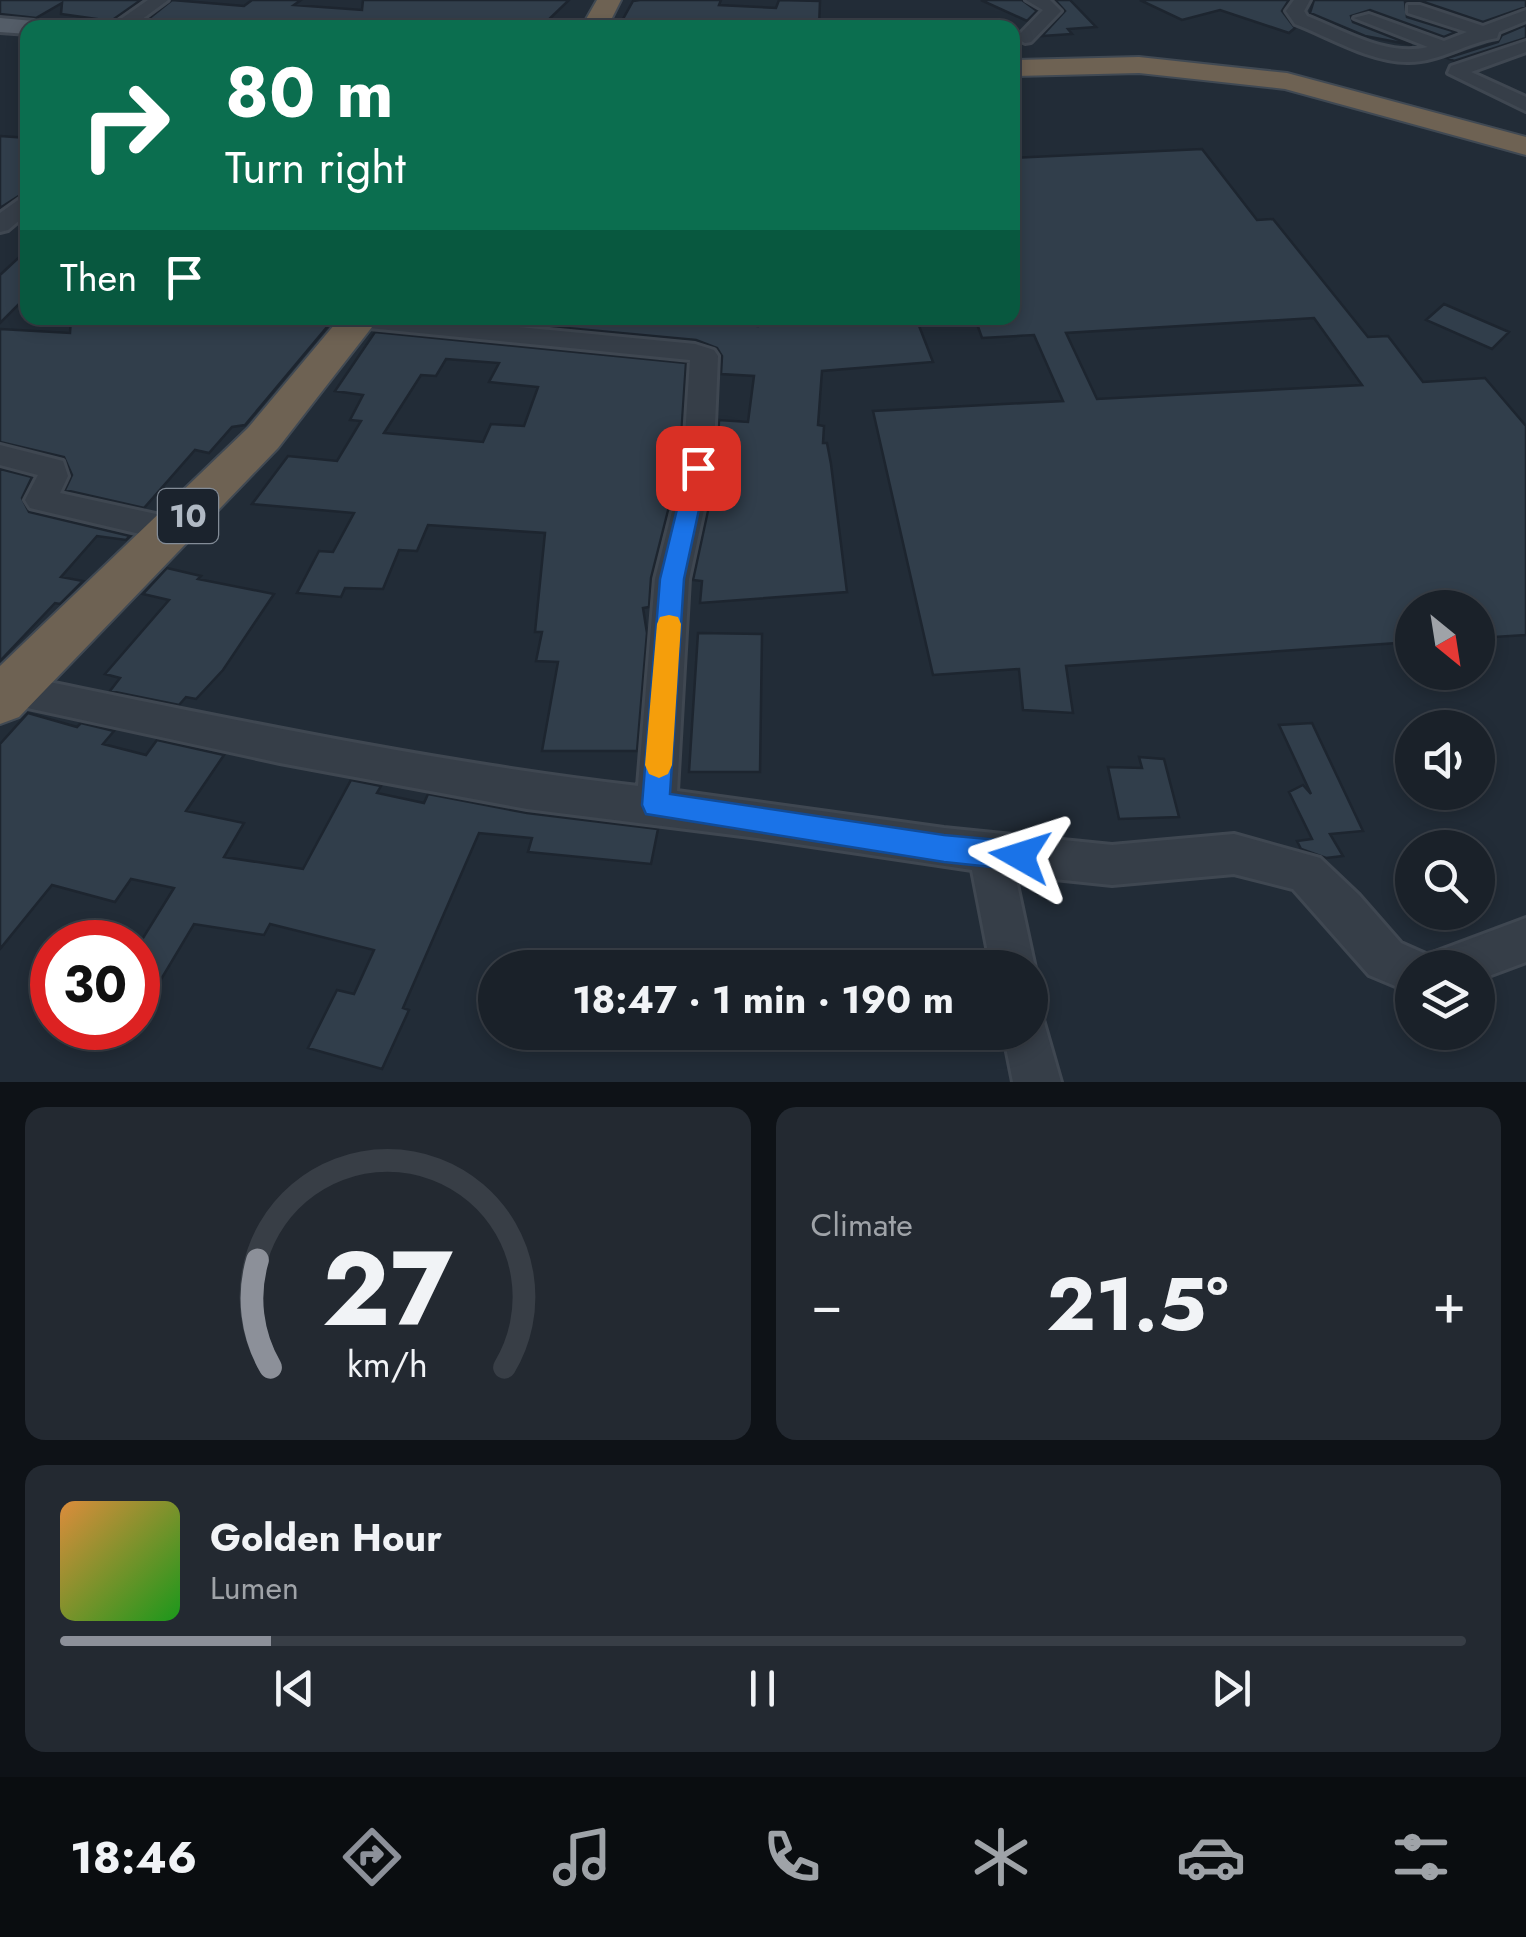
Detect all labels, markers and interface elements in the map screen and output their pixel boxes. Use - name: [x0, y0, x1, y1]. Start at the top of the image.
- text: 80 m: [225, 42, 394, 143]
- icon: right: [60, 60, 190, 190]
- text: Turn right: [225, 135, 406, 200]
- text: Then: [60, 250, 137, 305]
- icon: arrive: [157, 250, 212, 305]
- pin: [656, 426, 741, 511]
- icon: arrive: [671, 441, 726, 496]
- road number: 10: [158, 489, 218, 543]
- north arrow: [1395, 590, 1495, 690]
- map controls: [1395, 590, 1495, 1050]
- button: sound: [1395, 710, 1495, 810]
- position arrow: [968, 804, 1072, 908]
- button: search: [1395, 830, 1495, 930]
- speed limit sign: 30: [30, 920, 160, 1050]
- button: layers: [1395, 950, 1495, 1050]
- text: 18:47 · 1 min · 190 m: [572, 972, 954, 1027]
- text: Climate: [811, 1202, 913, 1248]
- text: 27: [322, 1214, 454, 1364]
- text: 21.5°: [1046, 1250, 1229, 1358]
- text: −: [811, 1264, 843, 1344]
- text: +: [1432, 1264, 1466, 1344]
- text: km/h: [347, 1339, 428, 1390]
- text: Golden Hour: [210, 1510, 442, 1565]
- text: Lumen: [210, 1565, 299, 1611]
- icon: previous: [267, 1661, 322, 1716]
- icon: pause: [735, 1661, 790, 1716]
- icon: next: [1204, 1661, 1259, 1716]
- icon: directions: [337, 1822, 407, 1892]
- icon: music: [547, 1822, 617, 1892]
- icon: phone: [757, 1822, 827, 1892]
- icon: climate: [966, 1822, 1036, 1892]
- icon: car: [1176, 1822, 1246, 1892]
- icon: filters: [1386, 1822, 1456, 1892]
- text: 18:46: [70, 1825, 197, 1890]

